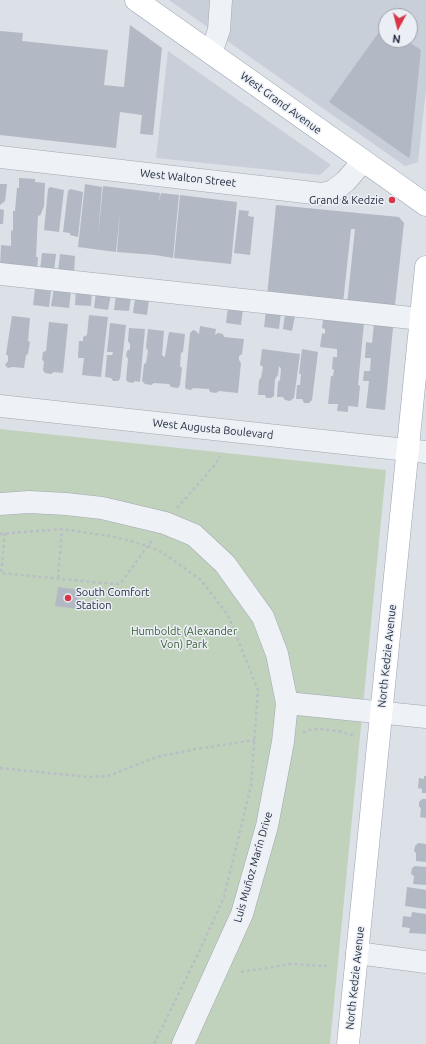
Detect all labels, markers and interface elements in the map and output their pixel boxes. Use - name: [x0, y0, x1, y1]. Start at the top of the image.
- north arrow: [378, 8, 418, 48]
- text: N: [392, 32, 401, 45]
- street label: West Grand Avenue: [238, 69, 324, 137]
- street label: West Walton Street: [139, 166, 237, 190]
- place label: Grand & Kedzie: [309, 193, 384, 207]
- marker: Grand & Kedzie: [387, 195, 397, 205]
- street label: West Augusta Boulevard: [152, 416, 274, 442]
- place label: South Comfort Station: [76, 585, 149, 611]
- marker: South Comfort Station: [63, 593, 73, 603]
- street label: North Kedzie Avenue: [375, 604, 399, 708]
- park label: Humboldt (Alexander Von) Park: [131, 624, 237, 650]
- street label: Luis Muñoz Marín Drive: [231, 810, 275, 924]
- street label: North Kedzie Avenue: [343, 926, 367, 1030]

